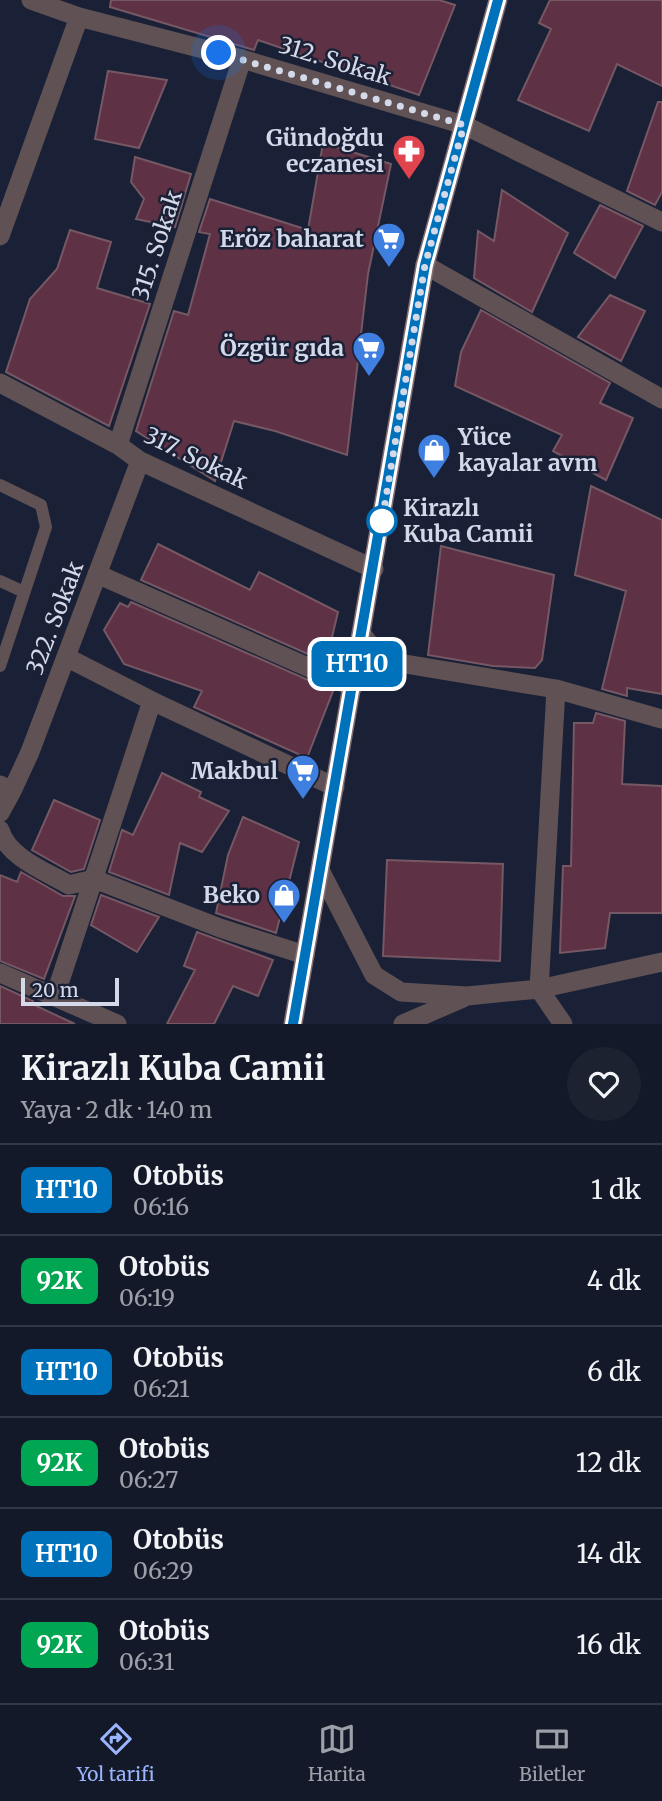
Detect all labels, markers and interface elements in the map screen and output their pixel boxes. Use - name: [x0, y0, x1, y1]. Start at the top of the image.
- street label: 312. Sokak: [275, 30, 395, 91]
- your location: [201, 35, 236, 70]
- place label: Gündoğdu eczanesi: [266, 123, 384, 178]
- pharmacy icon: Gündoğdu eczanesi: [390, 132, 428, 181]
- street label: 315. Sokak: [125, 186, 188, 304]
- supermarket icon: Eröz baharat: [370, 220, 408, 269]
- place label: Eröz baharat: [220, 224, 364, 253]
- supermarket icon: Özgür gıda: [350, 329, 388, 378]
- place label: Özgür gıda: [220, 333, 344, 362]
- street label: 317. Sokak: [140, 420, 253, 495]
- place label: Yüce kayalar avm: [457, 422, 597, 477]
- shop icon: Yüce kayalar avm: [415, 431, 453, 480]
- place label: Kirazlı Kuba Camii: [403, 493, 533, 548]
- marker: Kirazlı Kuba Camii: [367, 506, 397, 536]
- street label: 322. Sokak: [20, 557, 90, 679]
- line badge: HT10: [308, 641, 406, 687]
- text: HT10: [325, 648, 389, 679]
- supermarket icon: Makbul: [284, 752, 322, 801]
- place label: Makbul: [191, 756, 279, 785]
- shop icon: Beko: [265, 876, 303, 925]
- place label: Beko: [203, 880, 260, 909]
- scale bar: [21, 975, 119, 1007]
- text: 20 m: [32, 978, 79, 1002]
- button: heart: [567, 1047, 641, 1121]
- text: Kirazlı Kuba Camii: [21, 1048, 325, 1089]
- text: Yaya · 2 dk · 140 m: [21, 1095, 212, 1124]
- text: Otobüs: [133, 1159, 224, 1192]
- text: 1 dk: [591, 1173, 641, 1206]
- text: HT10: [35, 1174, 98, 1205]
- text: 06:16: [133, 1192, 189, 1221]
- text: Otobüs: [119, 1250, 210, 1283]
- text: 4 dk: [587, 1264, 641, 1297]
- text: 92K: [37, 1265, 83, 1296]
- text: 06:19: [119, 1283, 175, 1312]
- text: Otobüs: [133, 1341, 224, 1374]
- text: 6 dk: [587, 1355, 641, 1388]
- text: HT10: [35, 1356, 98, 1387]
- text: 06:21: [133, 1374, 190, 1403]
- text: Otobüs: [119, 1432, 210, 1465]
- text: 12 dk: [576, 1446, 641, 1479]
- text: 92K: [37, 1447, 83, 1478]
- text: 06:27: [119, 1465, 178, 1494]
- text: Otobüs: [133, 1523, 224, 1556]
- text: 14 dk: [576, 1537, 641, 1570]
- text: HT10: [35, 1538, 98, 1569]
- text: 06:29: [133, 1556, 193, 1585]
- text: Otobüs: [119, 1614, 210, 1647]
- text: 16 dk: [576, 1628, 641, 1661]
- text: 92K: [37, 1629, 83, 1660]
- text: 06:31: [119, 1647, 174, 1676]
- tab: Yol tarifi: [77, 1720, 155, 1786]
- tab: Harita: [308, 1720, 366, 1786]
- tab: Biletler: [519, 1720, 585, 1786]

